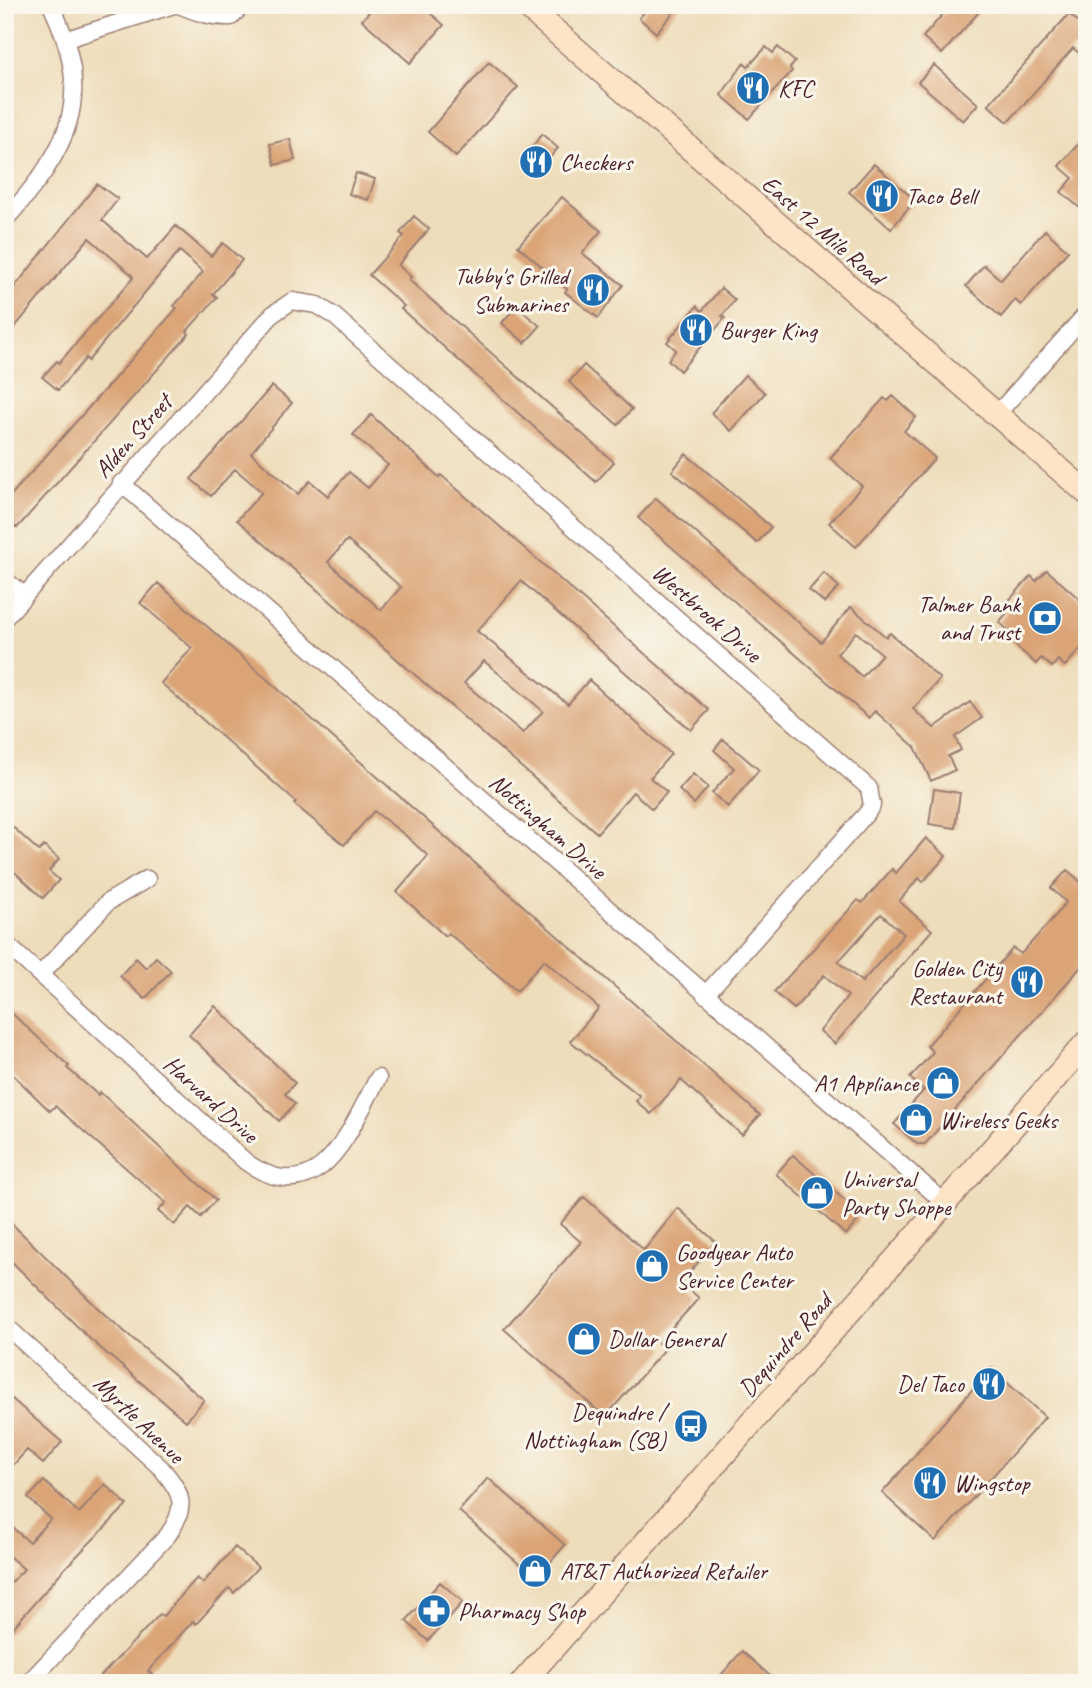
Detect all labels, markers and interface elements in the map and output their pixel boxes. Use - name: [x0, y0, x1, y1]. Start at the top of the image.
- restaurant icon: KFC: [734, 69, 772, 107]
- place label: KFC: [778, 73, 815, 103]
- restaurant icon: Checkers: [517, 143, 555, 181]
- place label: Checkers: [560, 147, 634, 177]
- street label: East 12 Mile Road: [756, 169, 893, 294]
- restaurant icon: Taco Bell: [863, 177, 901, 215]
- place label: Taco Bell: [906, 181, 980, 211]
- place label: Tubby's Grilled Submarines: [455, 261, 572, 319]
- restaurant icon: Tubby's Grilled Submarines: [574, 271, 612, 309]
- restaurant icon: Burger King: [677, 311, 715, 349]
- place label: Burger King: [720, 315, 819, 345]
- street label: Alden Street: [88, 386, 180, 484]
- street label: Westbrook Drive: [646, 557, 769, 670]
- place label: Talmer Bank and Trust: [918, 589, 1022, 647]
- bank icon: Talmer Bank and Trust: [1026, 599, 1064, 637]
- street label: Nottingham Drive: [483, 767, 614, 887]
- place label: Golden City Restaurant: [909, 953, 1004, 1011]
- restaurant icon: Golden City Restaurant: [1008, 963, 1046, 1001]
- street label: Harvard Drive: [158, 1049, 266, 1151]
- shop icon: A1 Appliance: [924, 1064, 962, 1102]
- place label: A1 Appliance: [814, 1068, 920, 1098]
- shop icon: Wireless Geeks: [897, 1101, 935, 1139]
- place label: Wireless Geeks: [940, 1105, 1059, 1135]
- place label: Universal Party Shoppe: [842, 1164, 953, 1222]
- shop icon: Universal Party Shoppe: [798, 1174, 836, 1212]
- place label: Goodyear Auto Service Center: [676, 1237, 795, 1295]
- shop icon: Goodyear Auto Service Center: [633, 1247, 671, 1285]
- street label: Dequindre Road: [732, 1284, 840, 1403]
- shop icon: Dollar General: [565, 1320, 603, 1358]
- place label: Dollar General: [608, 1324, 727, 1354]
- restaurant icon: Del Taco: [970, 1365, 1008, 1403]
- street label: Myrtle Avenue: [87, 1368, 192, 1471]
- place label: Del Taco: [897, 1369, 966, 1399]
- place label: Dequindre / Nottingham (SB): [524, 1397, 671, 1455]
- bus stop icon: Dequindre / Nottingham (SB): [672, 1407, 710, 1445]
- restaurant icon: Wingstop: [911, 1464, 949, 1502]
- place label: Wingstop: [954, 1468, 1031, 1498]
- shop icon: AT&T Authorized Retailer: [516, 1552, 554, 1590]
- place label: AT&T Authorized Retailer: [560, 1556, 769, 1586]
- pharmacy icon: Pharmacy Shop: [415, 1592, 453, 1630]
- place label: Pharmacy Shop: [458, 1596, 586, 1626]

